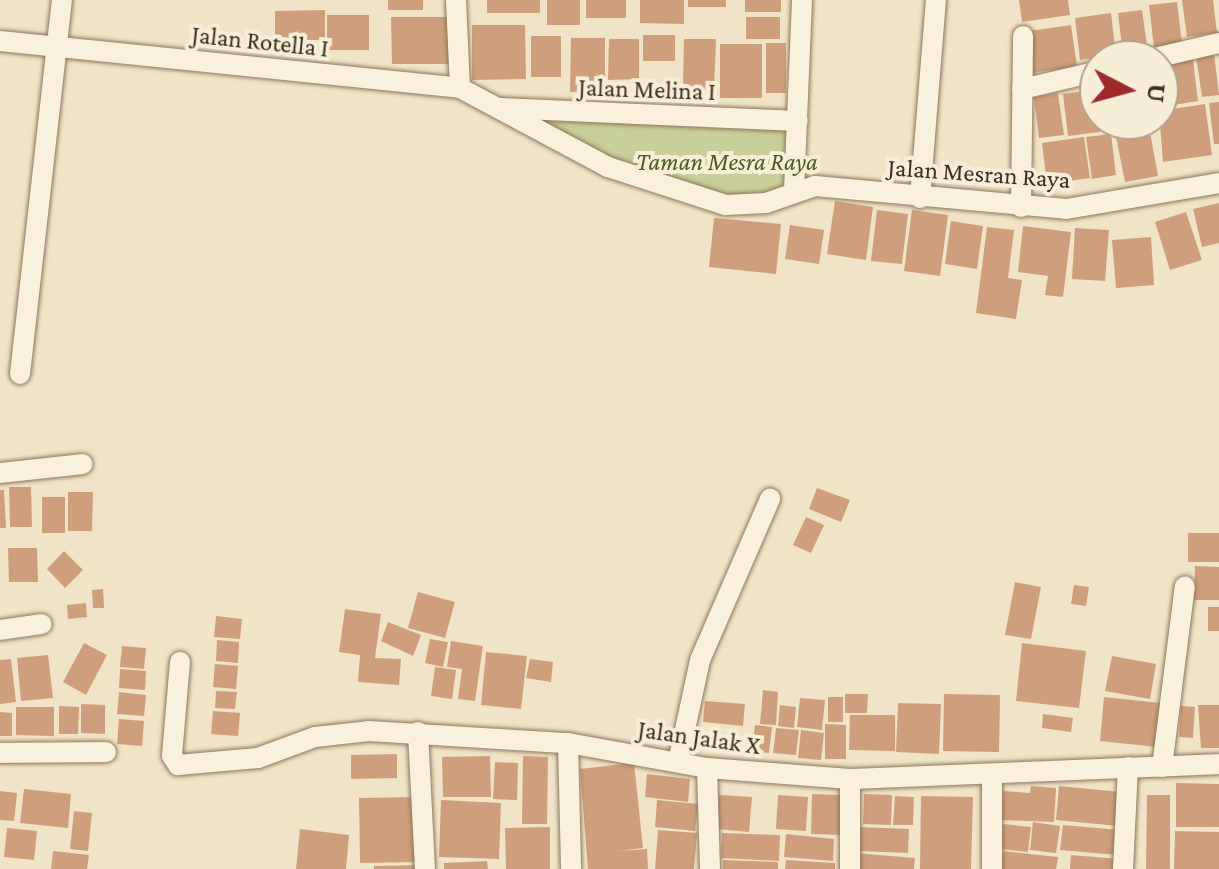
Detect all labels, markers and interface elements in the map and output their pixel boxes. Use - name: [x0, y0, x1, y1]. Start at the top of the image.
- street label: Jalan Rotella I: [190, 20, 330, 64]
- north arrow: [1079, 40, 1179, 140]
- street label: Jalan Melina I: [578, 73, 716, 107]
- text: U: [1141, 82, 1174, 104]
- park label: Taman Mesra Raya: [636, 147, 818, 177]
- street label: Jalan Mesran Raya: [887, 153, 1071, 195]
- street label: Jalan Jalak X: [636, 715, 762, 761]

